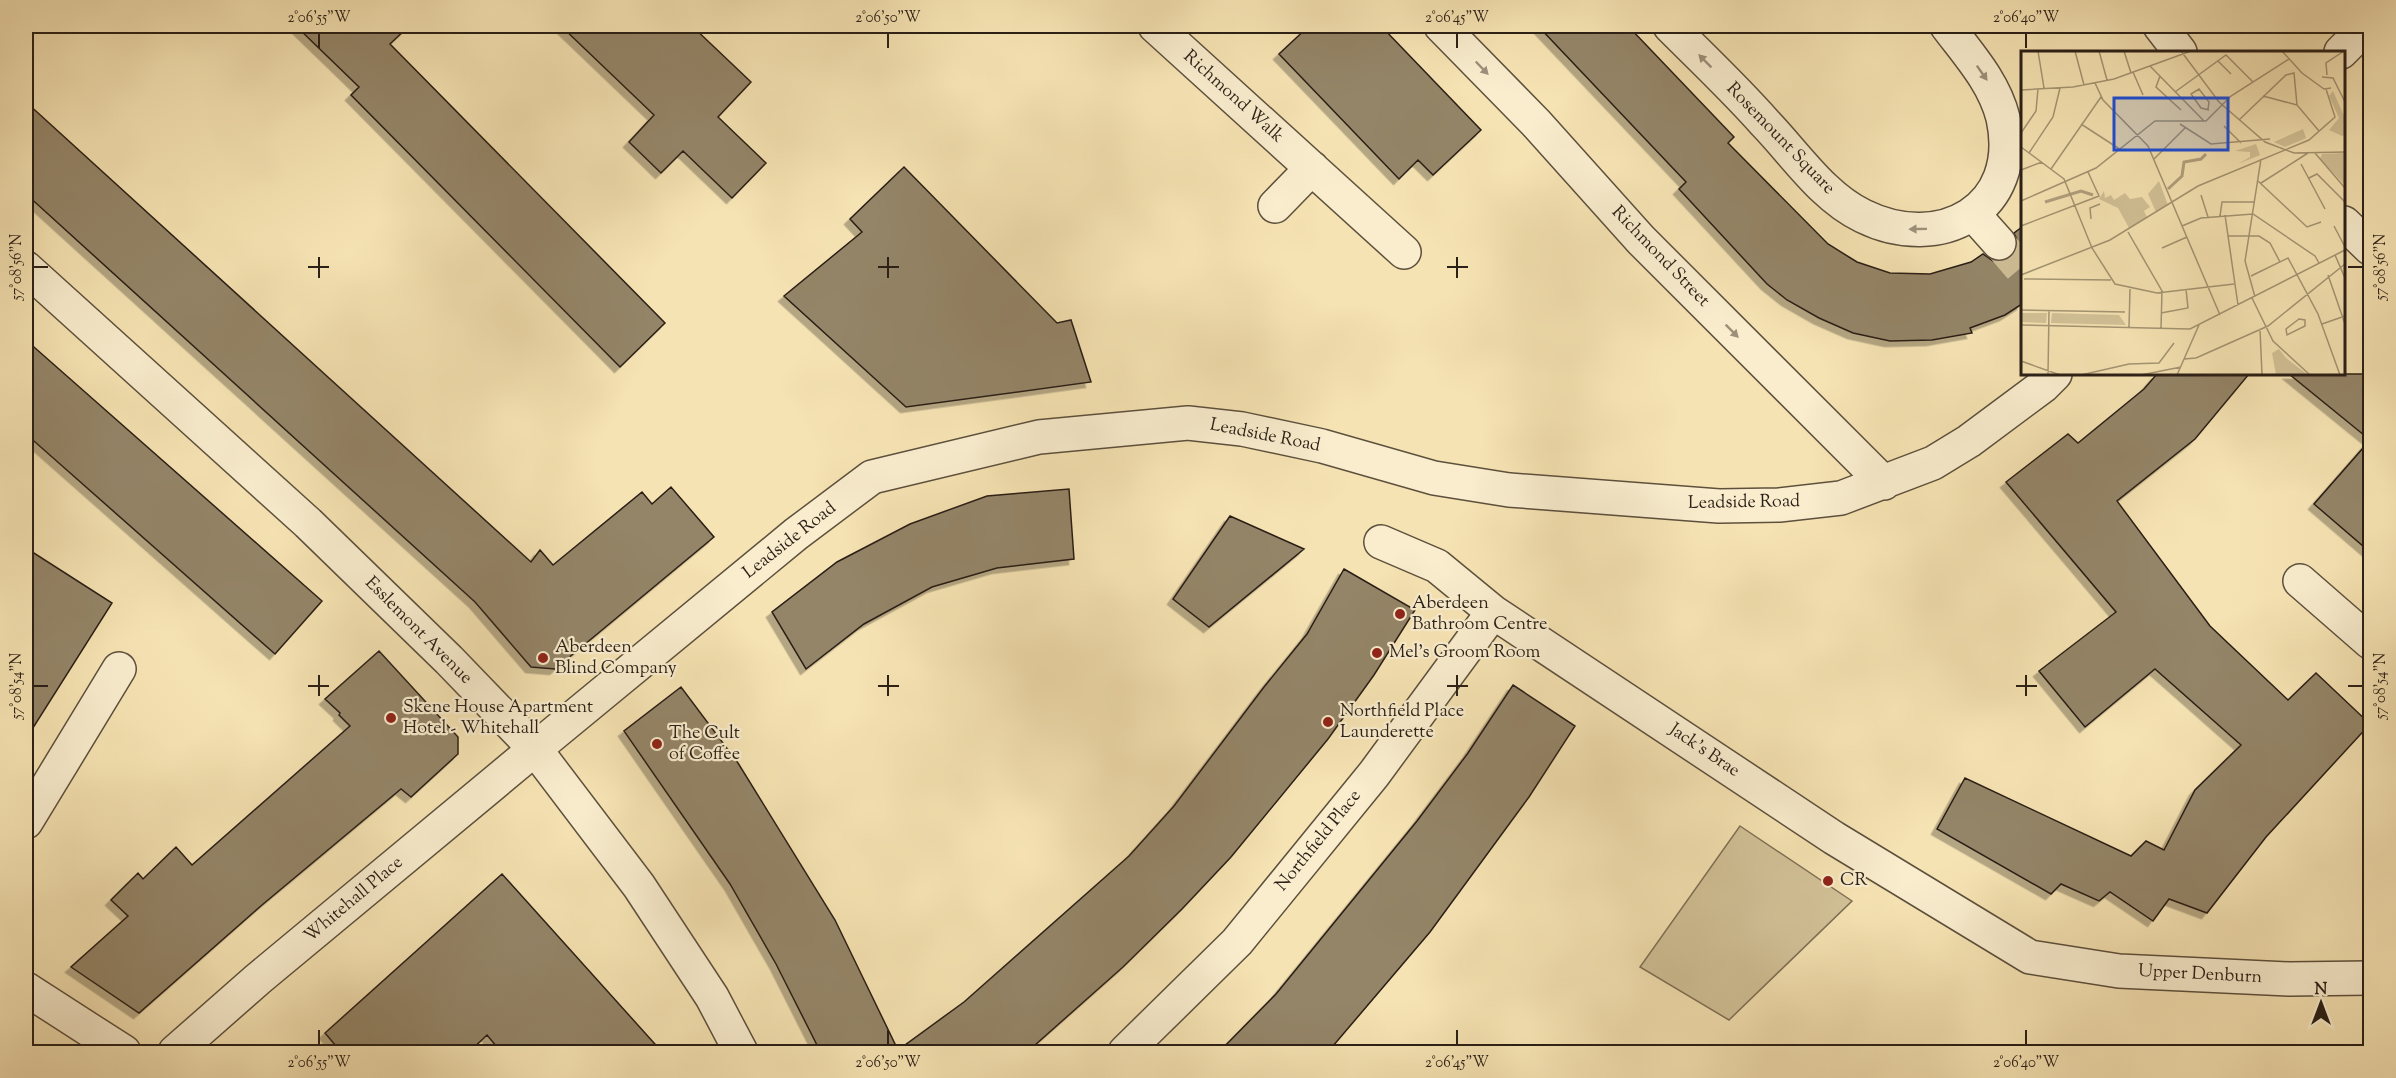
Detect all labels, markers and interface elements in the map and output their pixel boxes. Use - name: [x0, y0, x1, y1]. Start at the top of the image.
- text: 2°06'55"W: [287, 8, 351, 29]
- text: 2°06'50"W: [855, 8, 921, 29]
- text: 2°06'45"W: [1425, 8, 1489, 29]
- text: 2°06'40"W: [1993, 8, 2059, 29]
- street label: Richmond Walk: [1177, 45, 1289, 150]
- inset map: [2021, 51, 2345, 375]
- one-way arrow: [1699, 55, 1713, 69]
- one-way arrow: [1475, 60, 1489, 74]
- one-way arrow: [1976, 64, 1988, 80]
- street label: Rosemount Square: [1720, 77, 1840, 201]
- street label: Richmond Street: [1605, 200, 1715, 314]
- one-way arrow: [1908, 224, 1927, 234]
- text: 57°08'56"N: [7, 234, 28, 301]
- text: 57°08'56"N: [2371, 234, 2392, 301]
- one-way arrow: [1725, 323, 1739, 338]
- street label: Leadside Road: [1207, 413, 1323, 459]
- street label: Leadside Road: [1688, 489, 1800, 517]
- street label: Leadside Road: [738, 496, 842, 586]
- street label: Esslemont Avenue: [358, 571, 478, 691]
- place label: Aberdeen Bathroom Centre: [1412, 591, 1547, 638]
- marker: Aberdeen Bathroom Centre: [1393, 607, 1407, 621]
- place label: Aberdeen Blind Company: [555, 635, 677, 682]
- place label: Mel's Groom Room: [1389, 640, 1541, 666]
- marker: Mel's Groom Room: [1370, 646, 1384, 660]
- marker: Aberdeen Blind Company: [536, 651, 550, 665]
- text: 57°08'54"N: [7, 653, 28, 720]
- text: 57°08'54"N: [2371, 653, 2392, 720]
- place label: Skene House Apartment Hotel - Whitehall: [403, 695, 593, 742]
- place label: Northfield Place Launderette: [1340, 699, 1464, 746]
- marker: Skene House Apartment Hotel - Whitehall: [384, 711, 398, 725]
- marker: Northfield Place Launderette: [1321, 715, 1335, 729]
- street label: Jack's Brae: [1663, 717, 1745, 784]
- place label: The Cult of Coffee: [669, 721, 740, 768]
- marker: The Cult of Coffee: [650, 737, 664, 751]
- street label: Northfield Place: [1270, 785, 1368, 897]
- street label: Whitehall Place: [299, 851, 409, 949]
- place label: CR: [1840, 868, 1868, 894]
- marker: CR: [1821, 874, 1835, 888]
- street label: Upper Denburn: [2137, 959, 2263, 991]
- north arrow: [2291, 973, 2351, 1033]
- text: N: [2315, 979, 2328, 1002]
- text: 2°06'55"W: [287, 1053, 351, 1074]
- text: 2°06'50"W: [855, 1053, 921, 1074]
- text: 2°06'45"W: [1425, 1053, 1489, 1074]
- text: 2°06'40"W: [1993, 1053, 2059, 1074]

